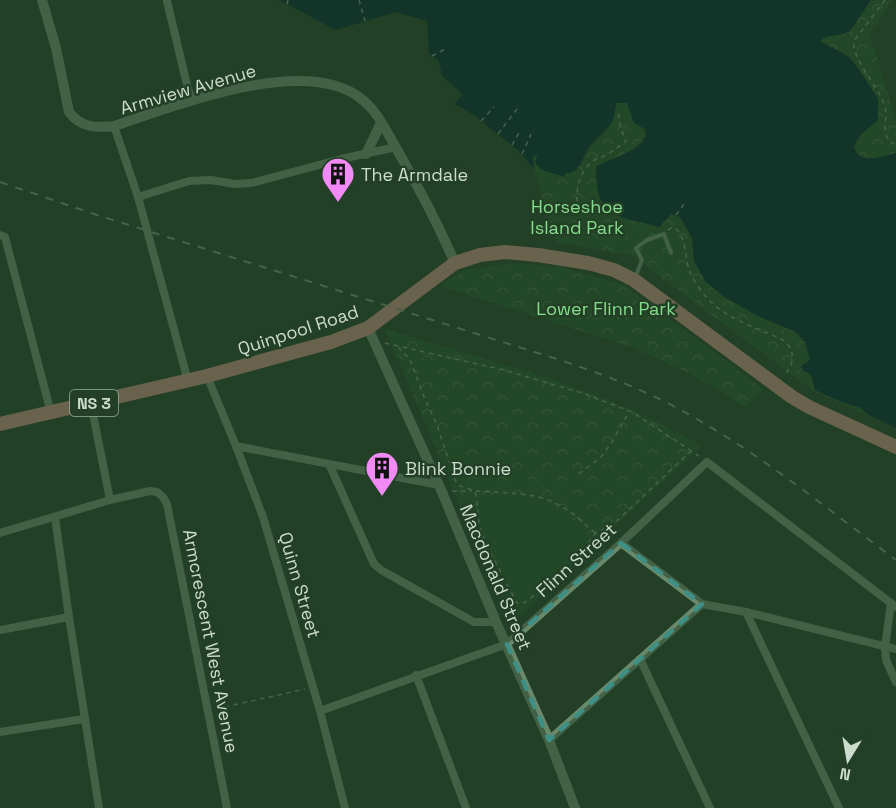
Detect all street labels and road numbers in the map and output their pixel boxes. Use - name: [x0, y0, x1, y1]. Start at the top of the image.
- street label: Armview Avenue: [117, 59, 259, 119]
- street label: Quinpool Road: [235, 300, 361, 360]
- road number: NS 3: [70, 390, 118, 416]
- street label: Macdonald Street: [455, 501, 537, 653]
- street label: Flinn Street: [531, 518, 621, 602]
- street label: Armcrescent West Avenue: [178, 527, 244, 755]
- street label: Quinn Street: [274, 529, 326, 641]

